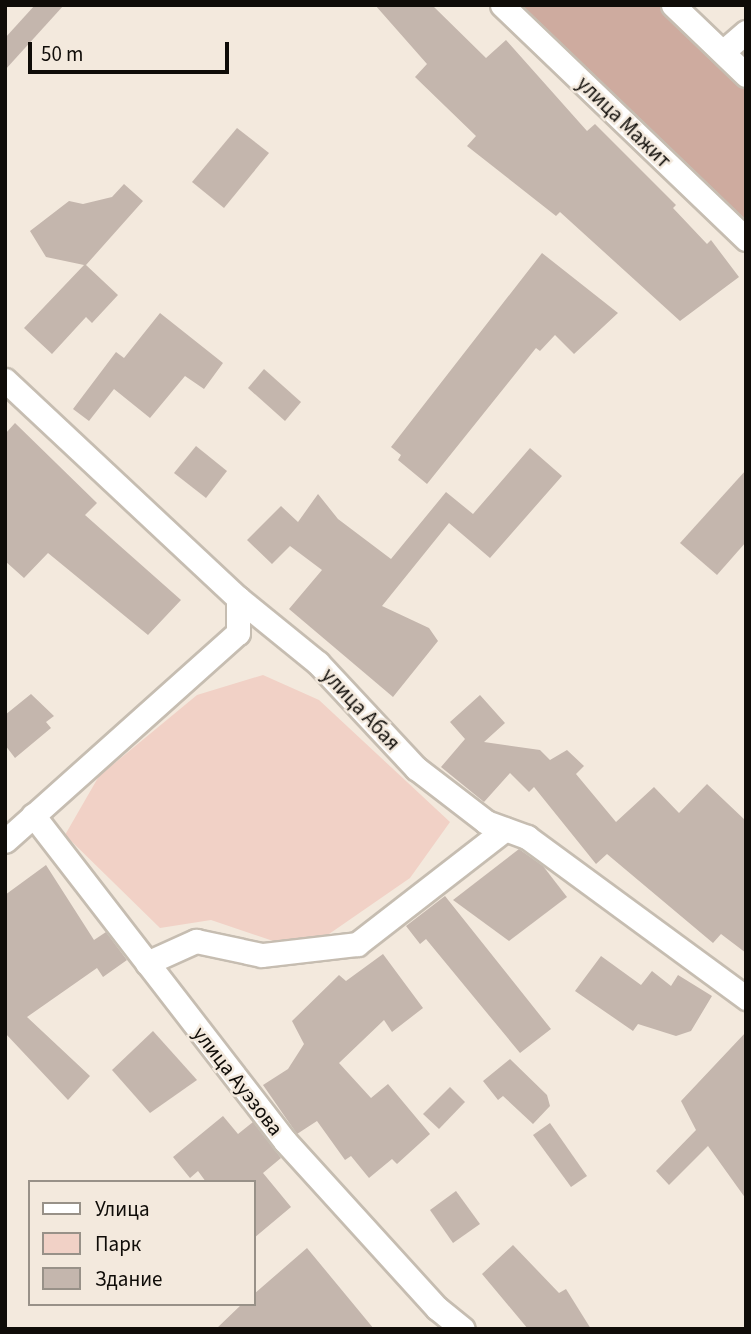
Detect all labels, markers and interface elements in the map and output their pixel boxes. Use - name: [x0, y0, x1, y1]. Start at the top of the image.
- scale bar: [32, 28, 233, 72]
- text: 50 m: [41, 39, 83, 69]
- street label: улица Мажит: [572, 71, 676, 173]
- street label: улица Абая: [317, 663, 405, 755]
- street label: улица Ауэзова: [188, 1021, 288, 1141]
- legend: [28, 1180, 256, 1306]
- text: Улица: [95, 1194, 150, 1224]
- text: Парк: [95, 1229, 141, 1259]
- text: Здание: [95, 1264, 163, 1294]

